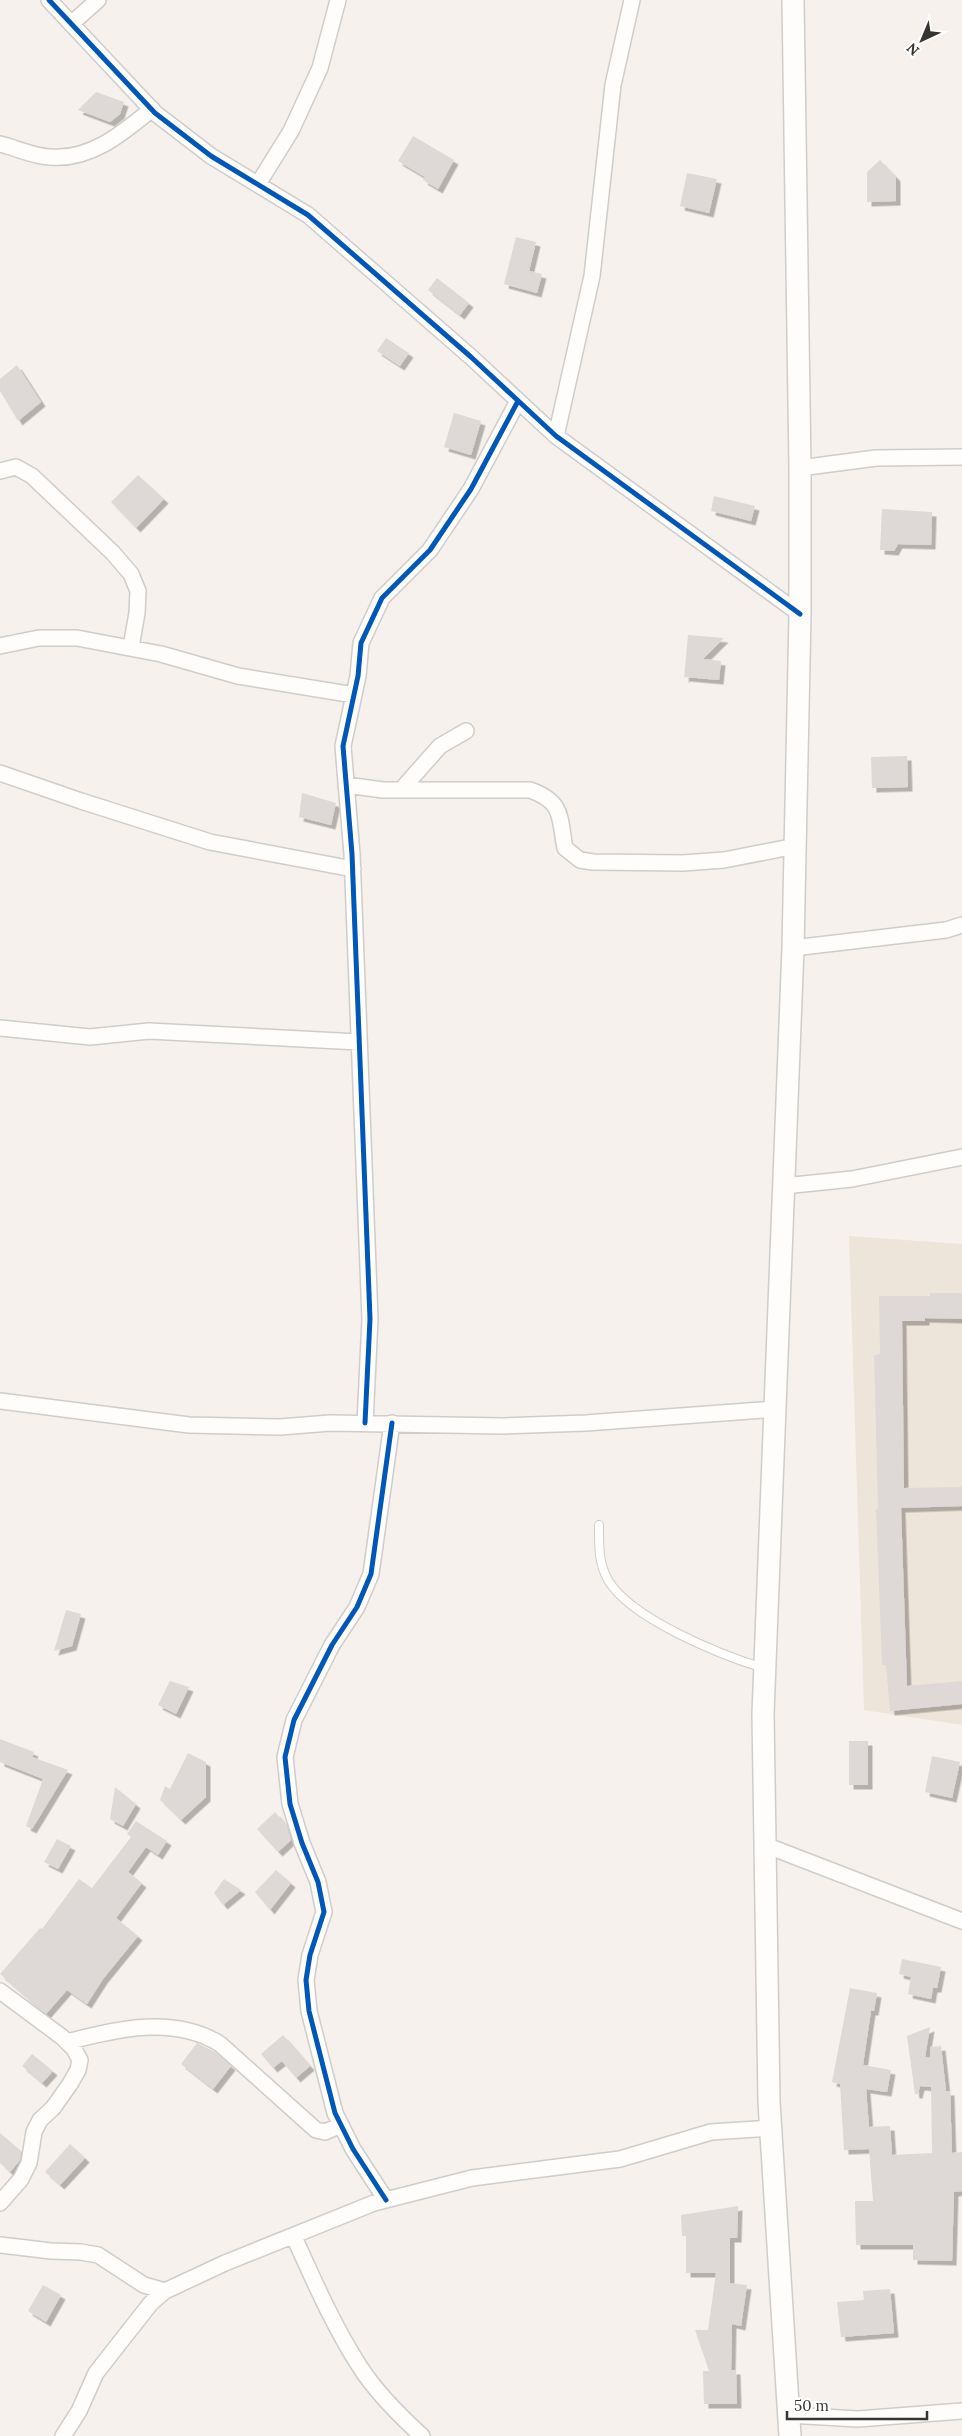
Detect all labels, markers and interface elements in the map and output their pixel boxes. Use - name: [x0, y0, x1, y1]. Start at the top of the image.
- north arrow: [897, 15, 947, 65]
- text: N: [903, 39, 923, 60]
- scale bar: [787, 2388, 927, 2420]
- text: 50 m: [794, 2396, 829, 2415]

